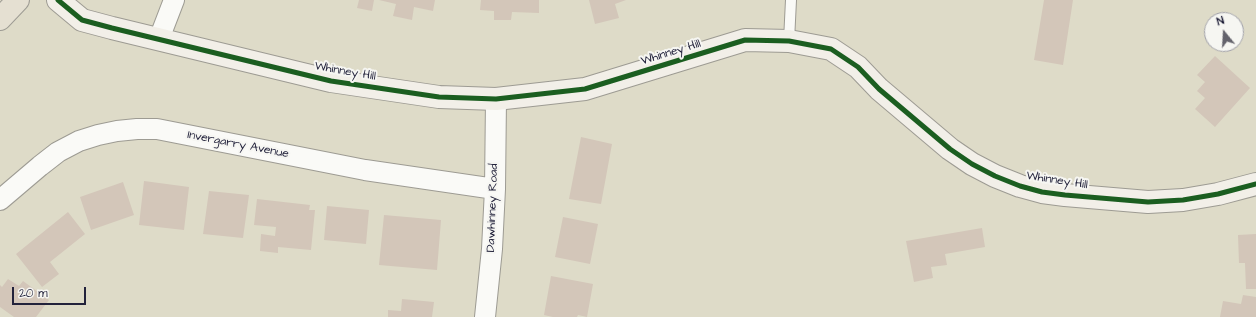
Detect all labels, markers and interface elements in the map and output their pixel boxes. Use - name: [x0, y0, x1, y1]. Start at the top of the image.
- north arrow: [1204, 12, 1244, 52]
- text: N: [1215, 13, 1226, 29]
- street label: Whinney Hill: [639, 37, 703, 69]
- street label: Whinney Hill: [313, 60, 377, 84]
- street label: Invergarry Avenue: [186, 128, 290, 162]
- street label: Dawhinney Road: [484, 163, 502, 253]
- street label: Whinney Hill: [1025, 169, 1089, 193]
- scale bar: [14, 279, 88, 305]
- text: 20 m: [19, 285, 48, 302]

